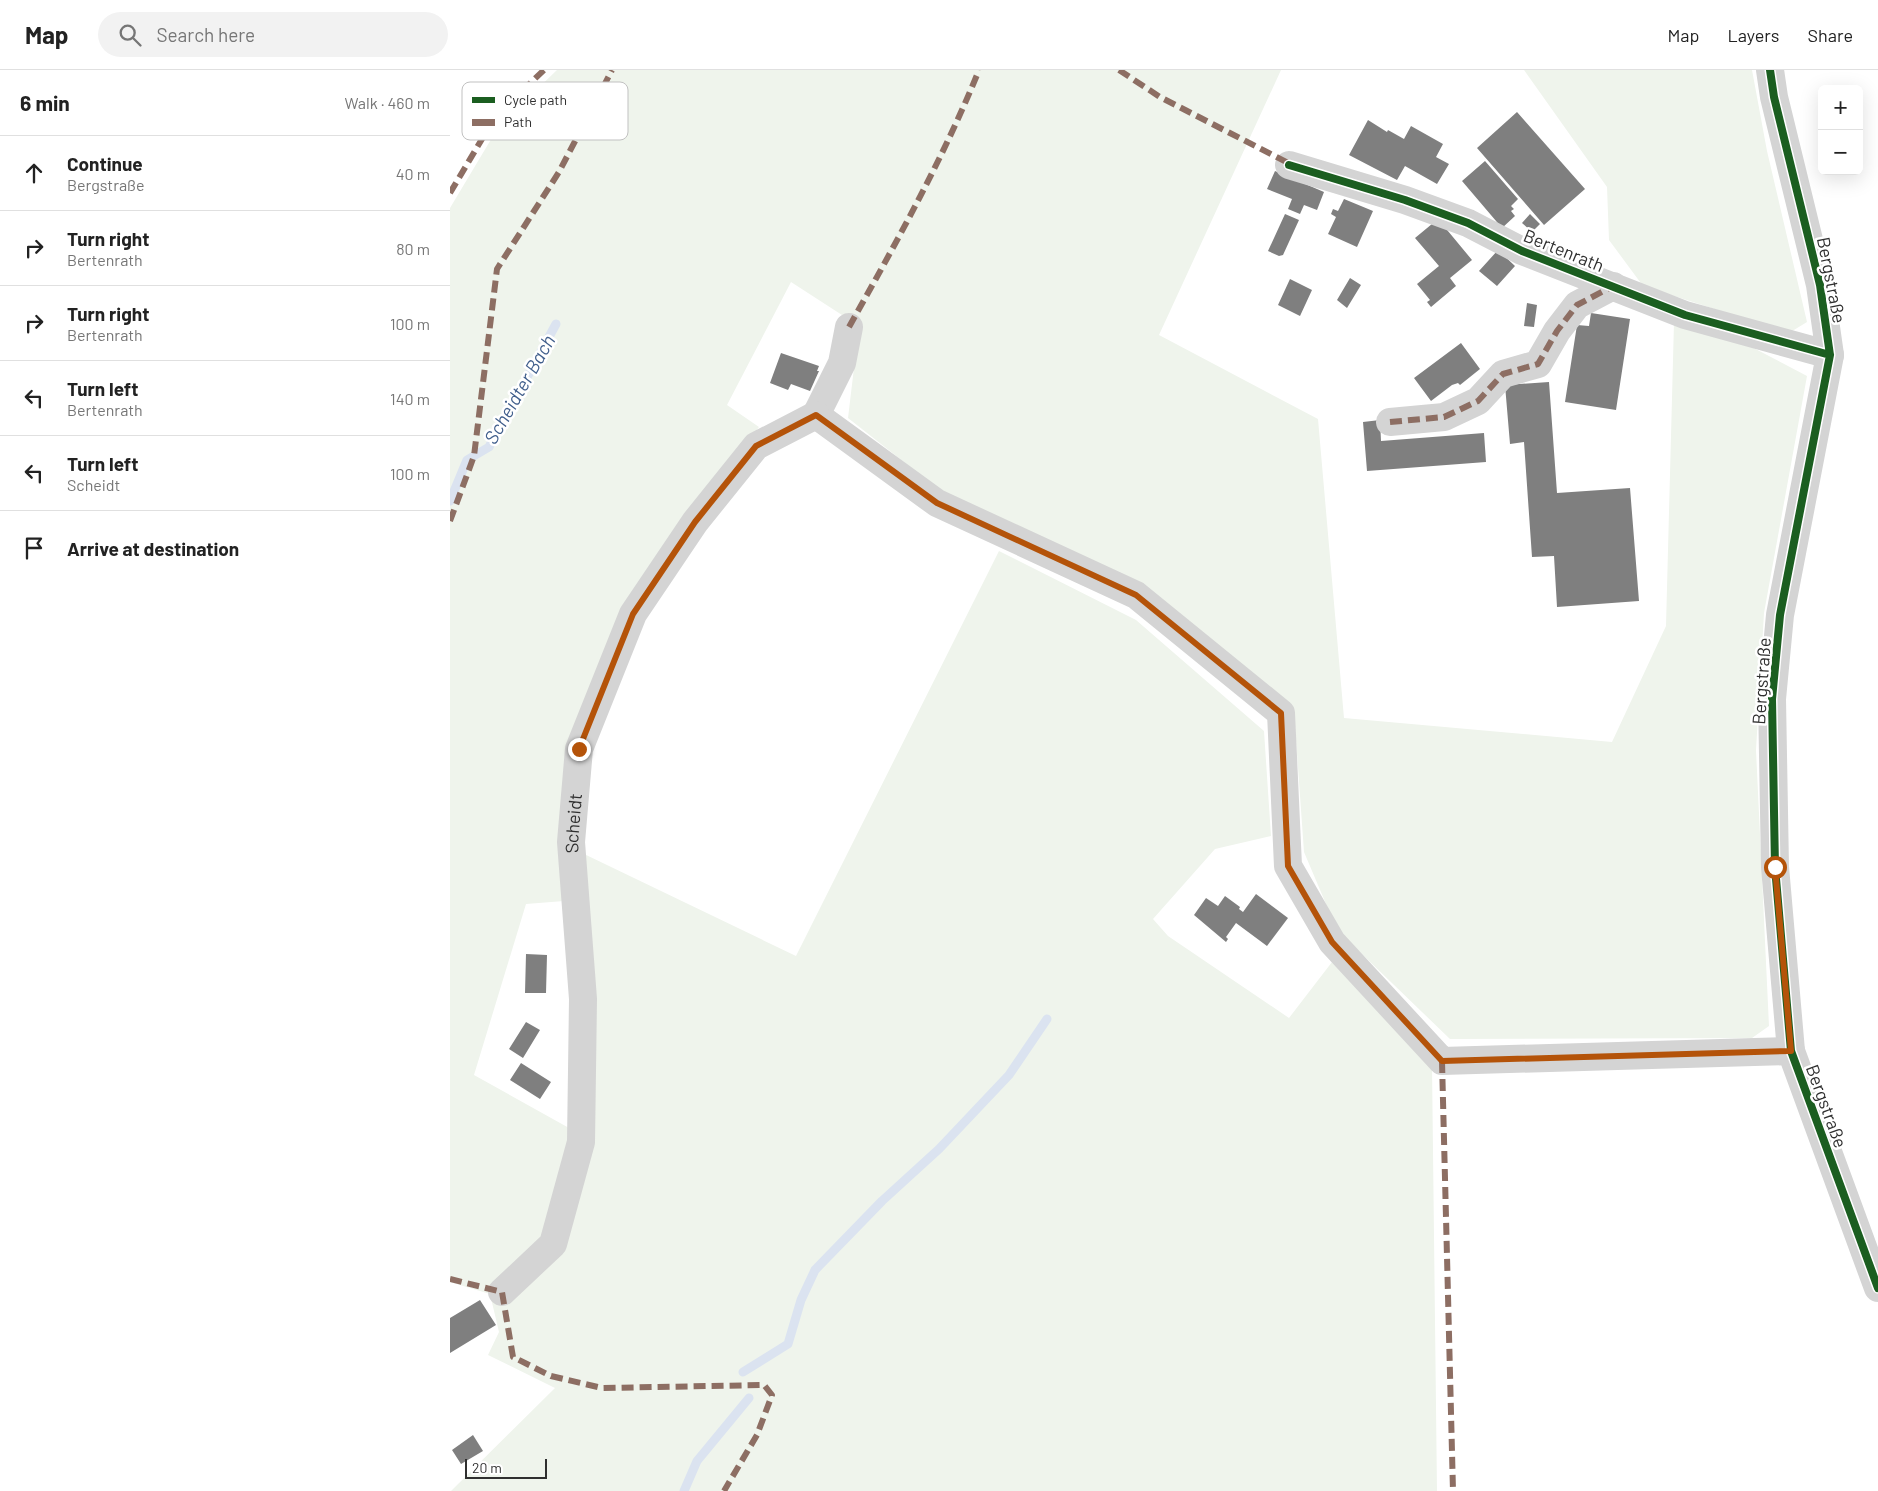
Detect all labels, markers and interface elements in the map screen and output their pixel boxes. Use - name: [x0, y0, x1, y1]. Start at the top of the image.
- search box: [98, 12, 448, 57]
- text: Map: [25, 20, 68, 49]
- icon: search: [116, 21, 144, 49]
- text: Search here: [156, 23, 255, 46]
- text: Map: [1667, 24, 1699, 46]
- text: Layers: [1727, 24, 1780, 46]
- text: Share: [1808, 24, 1853, 46]
- legend: [462, 82, 628, 140]
- map controls: [1818, 85, 1863, 175]
- button: +: [1818, 85, 1863, 130]
- text: 6 min: [20, 90, 70, 115]
- text: Cycle path: [504, 91, 567, 108]
- text: Walk · 460 m: [345, 93, 430, 112]
- text: Path: [504, 113, 532, 130]
- button: −: [1818, 130, 1863, 175]
- text: Continue: [67, 152, 143, 175]
- icon: ahead: [20, 159, 48, 187]
- text: 40 m: [396, 164, 430, 183]
- text: Bergstraße: [67, 175, 145, 194]
- street label: Bertenrath: [1520, 224, 1608, 276]
- text: Turn right: [67, 227, 149, 250]
- icon: right: [20, 234, 48, 262]
- street label: Bergstraße: [1813, 235, 1851, 325]
- text: 80 m: [396, 239, 430, 258]
- text: Bertenrath: [67, 250, 143, 269]
- text: Turn right: [67, 302, 149, 325]
- icon: right: [20, 309, 48, 337]
- text: 100 m: [390, 314, 430, 333]
- text: Bertenrath: [67, 325, 143, 344]
- water label: Scheidter Bach: [478, 330, 560, 448]
- text: Turn left: [67, 377, 138, 400]
- icon: left: [20, 384, 48, 412]
- text: 140 m: [390, 389, 430, 408]
- text: Bertenrath: [67, 400, 143, 419]
- text: Turn left: [67, 452, 138, 475]
- icon: left: [20, 459, 48, 487]
- text: 100 m: [390, 464, 430, 483]
- text: Scheidt: [67, 475, 120, 494]
- icon: arrive: [20, 534, 48, 562]
- text: Arrive at destination: [67, 537, 239, 560]
- street label: Bergstraße: [1747, 637, 1775, 725]
- route end: [568, 738, 591, 761]
- street label: Scheidt: [560, 792, 586, 854]
- route start: [1764, 856, 1787, 879]
- street label: Bergstraße: [1802, 1061, 1852, 1151]
- scale bar: [465, 1456, 548, 1479]
- text: 20 m: [472, 1459, 502, 1476]

